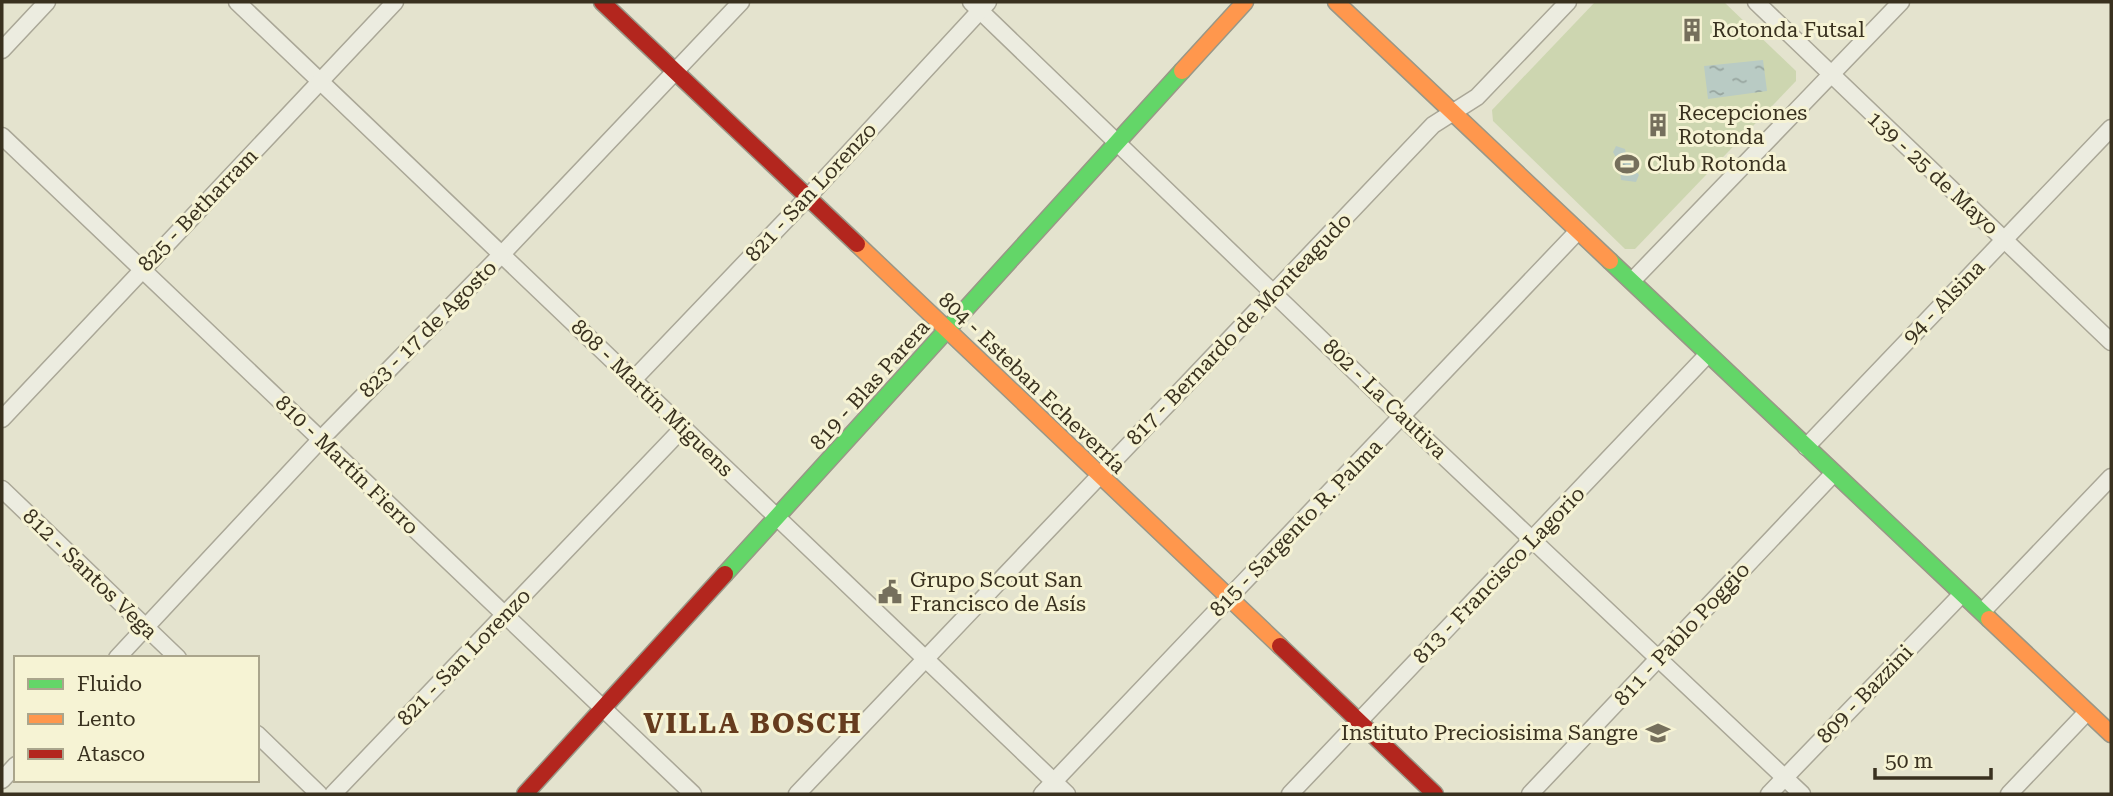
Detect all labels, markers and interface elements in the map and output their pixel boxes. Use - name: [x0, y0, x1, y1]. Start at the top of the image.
- building icon: Rotonda Futsal: [1678, 16, 1706, 44]
- place label: Rotonda Futsal: [1712, 18, 1865, 42]
- place label: Recepciones Rotonda: [1678, 101, 1807, 149]
- street label: 139 - 25 de Mayo: [1863, 106, 2003, 240]
- building icon: Recepciones Rotonda: [1644, 111, 1672, 139]
- street label: 821 - San Lorenzo: [741, 118, 881, 266]
- street label: 825 - Betharram: [133, 144, 263, 276]
- sports icon: Club Rotonda: [1613, 150, 1641, 178]
- place label: Club Rotonda: [1647, 152, 1787, 176]
- street label: 817 - Bernardo de Monteagudo: [1122, 208, 1356, 450]
- street label: 823 - 17 de Agosto: [354, 255, 502, 403]
- street label: 94 - Alsina: [1898, 255, 1990, 349]
- street label: 804 - Esteban Echeverría: [934, 287, 1131, 479]
- street label: 808 - Martín Miguens: [566, 315, 738, 481]
- street label: 819 - Blas Parera: [805, 315, 935, 455]
- street label: 802 - La Cautiva: [1318, 334, 1452, 464]
- street label: 810 - Martín Fierro: [271, 391, 423, 539]
- street label: 815 - Sargento R. Palma: [1205, 434, 1387, 622]
- street label: 813 - Francisco Lagorio: [1408, 482, 1590, 668]
- street label: 812 - Santos Vega: [18, 504, 162, 645]
- street label: 811 - Pablo Poggio: [1609, 557, 1755, 711]
- place label: Grupo Scout San Francisco de Asís: [910, 568, 1086, 616]
- public building icon: Grupo Scout San Francisco de Asís: [876, 578, 904, 606]
- street label: 821 - San Lorenzo: [393, 584, 535, 730]
- street label: 809 - Bazzini: [1812, 640, 1918, 748]
- legend: [14, 656, 259, 782]
- text: Fluido: [77, 672, 142, 696]
- text: Lento: [77, 707, 136, 731]
- district label: VILLA BOSCH: [643, 707, 863, 740]
- school or university icon: Instituto Preciosisima Sangre: [1644, 719, 1672, 747]
- place label: Instituto Preciosisima Sangre: [1341, 721, 1638, 745]
- scale bar: [1875, 736, 1990, 780]
- text: Atasco: [77, 742, 145, 766]
- text: 50 m: [1885, 749, 1933, 773]

